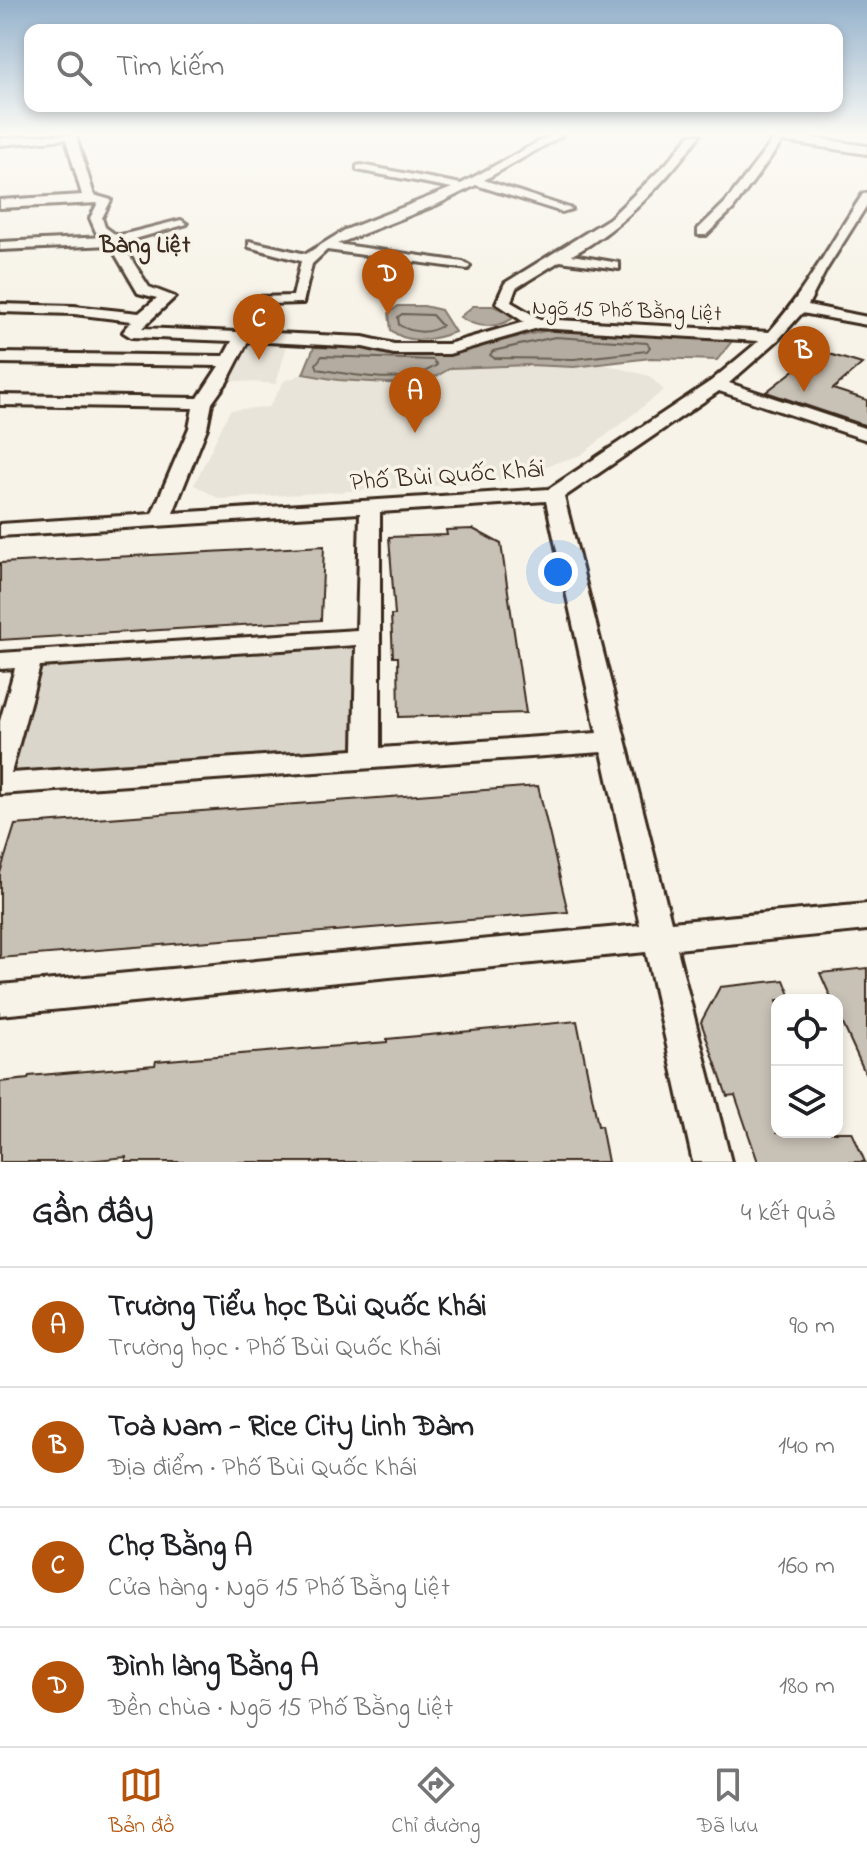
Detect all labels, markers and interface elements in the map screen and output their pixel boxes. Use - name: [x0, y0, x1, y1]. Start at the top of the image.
- search box: [24, 24, 843, 112]
- icon: search: [52, 46, 96, 90]
- text: Tìm kiếm: [116, 46, 225, 90]
- district label: Bàng Liệt: [99, 229, 191, 265]
- pin: D: [362, 249, 414, 315]
- street label: Ngõ 15 Phố Bằng Liệt: [532, 293, 723, 332]
- pin: C: [233, 294, 285, 360]
- pin: B: [778, 326, 830, 392]
- pin: A: [389, 367, 441, 433]
- street label: Phố Bùi Quốc Khái: [349, 451, 546, 503]
- your location: [538, 552, 578, 592]
- map controls: [771, 994, 843, 1138]
- button: locate: [771, 994, 843, 1066]
- button: layers: [771, 1066, 843, 1138]
- text: Gần đây: [32, 1189, 153, 1239]
- text: 4 kết quả: [741, 1195, 835, 1233]
- text: Trường Tiểu học Bùi Quốc Khái: [108, 1286, 487, 1330]
- text: A: [50, 1308, 66, 1346]
- text: 90 m: [789, 1308, 835, 1346]
- text: Trường học · Phố Bùi Quốc Khái: [108, 1330, 441, 1368]
- text: Toà Nam - Rice City Linh Đàm: [108, 1406, 474, 1450]
- text: B: [49, 1428, 67, 1466]
- text: 140 m: [778, 1428, 835, 1466]
- text: Địa điểm · Phố Bùi Quốc Khái: [108, 1450, 417, 1488]
- text: Chợ Bằng A: [108, 1526, 252, 1570]
- text: C: [51, 1548, 65, 1586]
- text: 160 m: [777, 1548, 835, 1586]
- text: Cửa hàng · Ngõ 15 Phố Bằng Liệt: [108, 1570, 450, 1608]
- text: Đình làng Bằng A: [108, 1646, 319, 1690]
- text: D: [48, 1668, 68, 1706]
- text: 180 m: [779, 1668, 835, 1706]
- text: Đền chùa · Ngõ 15 Phố Bằng Liệt: [108, 1690, 453, 1728]
- tab: Bản đồ: [108, 1763, 174, 1843]
- tab: Chỉ đường: [391, 1763, 480, 1843]
- tab: Đã lưu: [697, 1763, 759, 1843]

